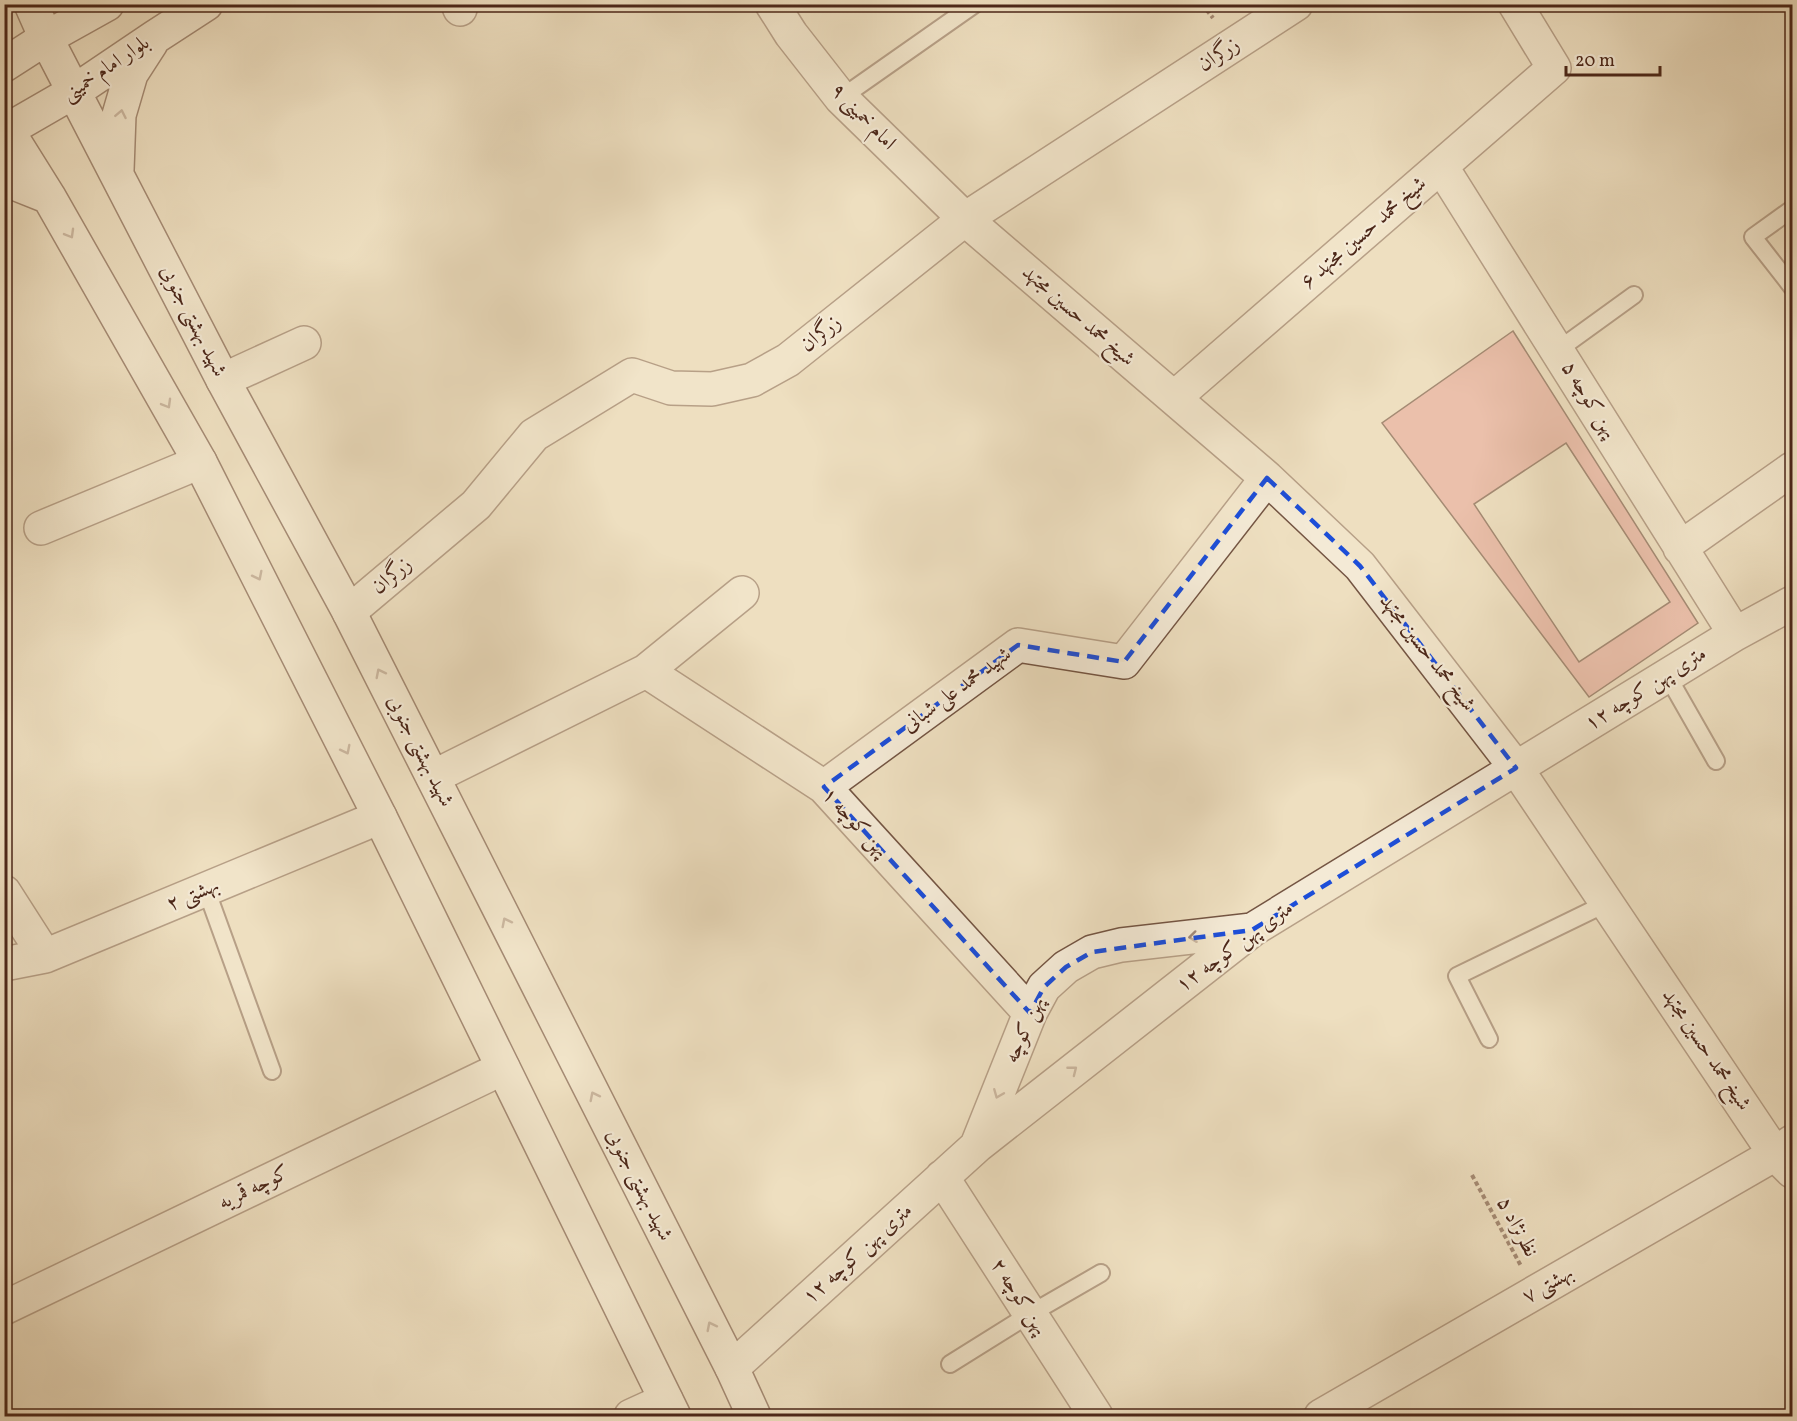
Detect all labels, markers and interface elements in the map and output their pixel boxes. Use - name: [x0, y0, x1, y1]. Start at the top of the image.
- street label: بلوار امام خمینی: [56, 29, 157, 111]
- street label: زرگران: [1192, 30, 1246, 79]
- scale bar: [1566, 39, 1660, 77]
- text: 20 m: [1575, 49, 1615, 74]
- street label: امام خمینی ۹: [822, 77, 902, 158]
- one-way arrow: [114, 109, 127, 119]
- street label: شیخ محمد حسین مجتهد ۶: [1295, 170, 1435, 298]
- one-way arrow: [63, 228, 75, 238]
- street label: شیخ محمد حسین مجتهد: [1013, 258, 1141, 376]
- street label: شهید بهشتی جنوبی: [152, 260, 234, 382]
- street label: زرگران: [794, 308, 848, 359]
- street label: پهن کوچه ۵: [1554, 356, 1624, 444]
- one-way arrow: [159, 398, 171, 408]
- street label: زرگران: [365, 550, 419, 602]
- one-way arrow: [250, 570, 262, 581]
- street label: شیخ محمد حسین مجتهد: [1369, 588, 1482, 720]
- street label: شهید محمد علی شبانی: [896, 640, 1018, 740]
- street label: ۱۲ متری پهن کوچه: [1579, 640, 1713, 738]
- one-way arrow: [376, 669, 387, 679]
- street label: شهید بهشتی جنوبی: [379, 690, 461, 812]
- one-way arrow: [339, 744, 350, 755]
- street label: پهن کوچه ۱: [815, 781, 895, 865]
- street label: بهشتی ۲: [162, 871, 224, 919]
- street label: ۱۲ متری پهن کوچه: [1170, 894, 1300, 1000]
- one-way arrow: [502, 917, 513, 928]
- one-way arrow: [1189, 930, 1198, 943]
- street label: شیخ محمد حسین مجتهد: [1652, 983, 1758, 1119]
- street label: پهن کوچه: [998, 992, 1052, 1068]
- one-way arrow: [1066, 1066, 1077, 1077]
- one-way arrow: [993, 1087, 1005, 1098]
- one-way arrow: [590, 1091, 601, 1102]
- street label: شهید بهشتی جنوبی: [598, 1124, 680, 1246]
- street label: کوچه قمریه: [214, 1158, 294, 1218]
- street label: نظرنژاد ۵: [1489, 1192, 1545, 1262]
- street label: ۱۲ متری پهن کوچه: [797, 1197, 919, 1311]
- street label: پهن کوچه ۲: [983, 1253, 1055, 1341]
- street label: بهشتی ۷: [1517, 1259, 1579, 1311]
- one-way arrow: [707, 1322, 718, 1332]

